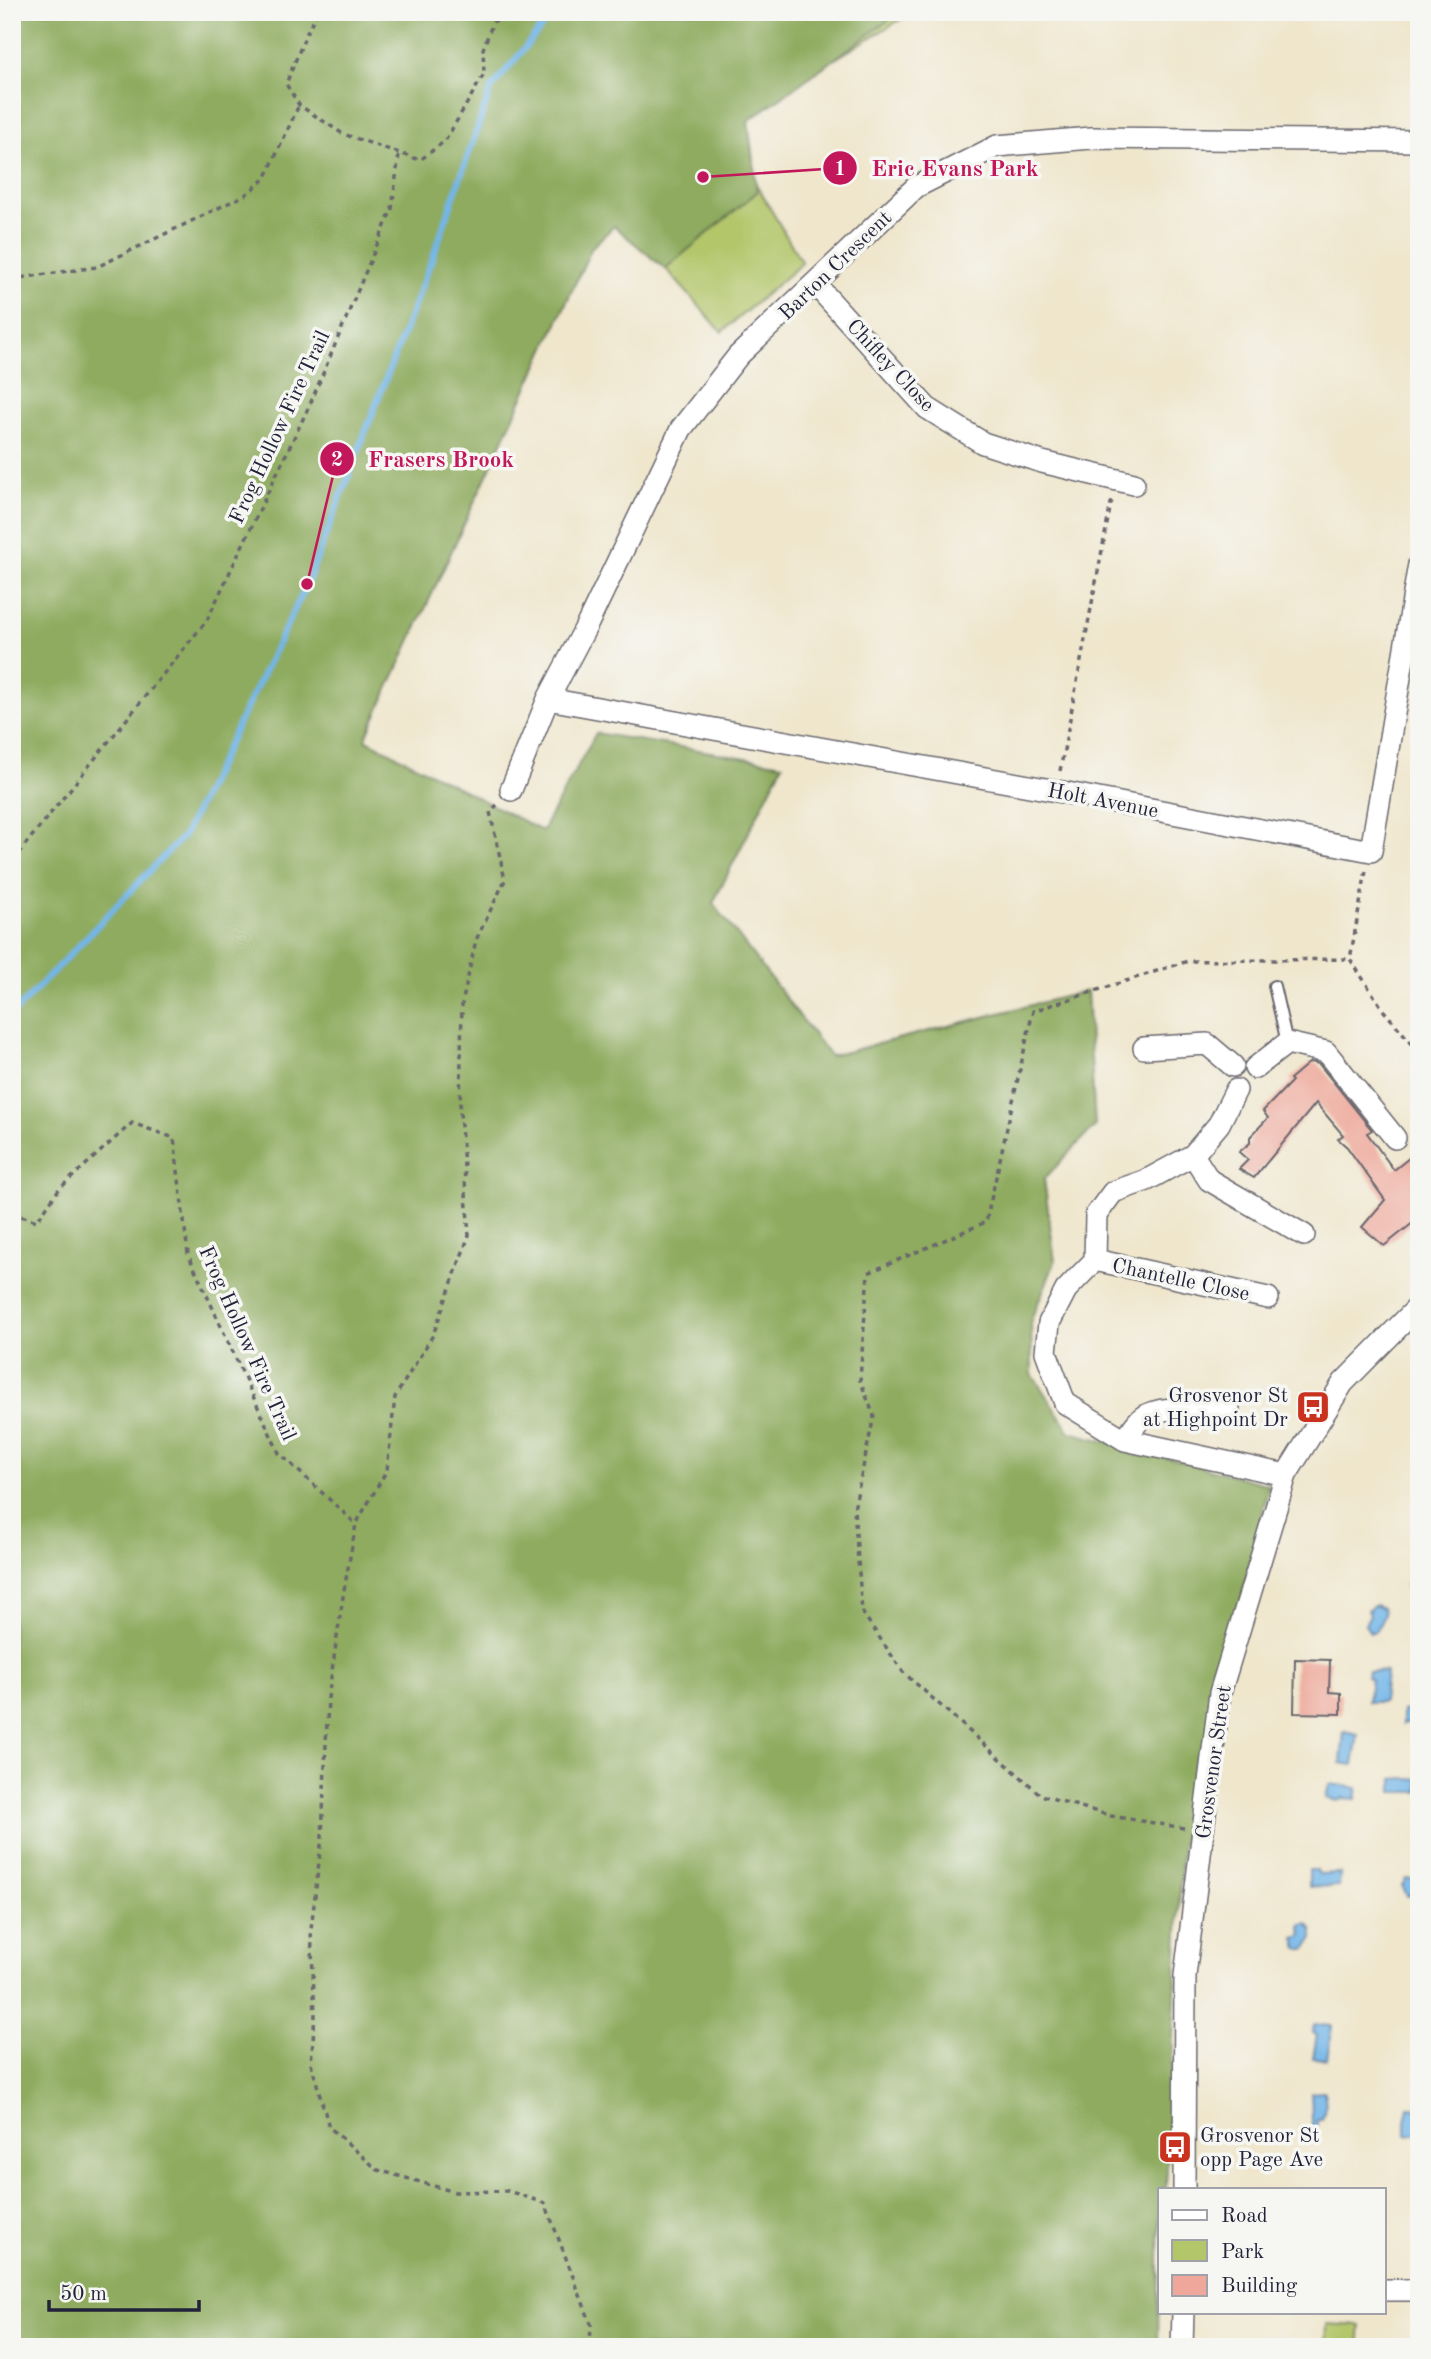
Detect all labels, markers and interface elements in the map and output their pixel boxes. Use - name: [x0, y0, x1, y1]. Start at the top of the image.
- callout: Eric Evans Park: [822, 146, 1053, 190]
- text: Eric Evans Park: [871, 158, 1039, 181]
- text: 1: [834, 159, 846, 180]
- street label: Barton Crescent: [776, 207, 896, 325]
- street label: Chifley Close: [842, 316, 938, 416]
- street label: Frog Hollow Fire Trail: [226, 328, 334, 527]
- callout: Frasers Brook: [319, 437, 529, 481]
- text: Frasers Brook: [368, 449, 514, 472]
- text: 2: [331, 450, 343, 471]
- street label: Holt Avenue: [1045, 780, 1160, 823]
- street label: Frog Hollow Fire Trail: [194, 1243, 299, 1444]
- street label: Chantelle Close: [1110, 1256, 1251, 1305]
- place label: Grosvenor St at Highpoint Dr: [1143, 1386, 1288, 1431]
- bus stop icon: Grosvenor St at Highpoint Dr: [1294, 1388, 1332, 1426]
- street label: Grosvenor Street: [1193, 1684, 1236, 1840]
- place label: Grosvenor St opp Page Ave: [1200, 2126, 1323, 2171]
- bus stop icon: Grosvenor St opp Page Ave: [1156, 2128, 1194, 2166]
- legend: [1158, 2188, 1386, 2314]
- text: Road: [1221, 2206, 1268, 2227]
- text: Park: [1221, 2242, 1264, 2263]
- scale bar: [49, 2268, 200, 2312]
- text: Building: [1221, 2276, 1298, 2297]
- text: 50 m: [60, 2284, 107, 2305]

